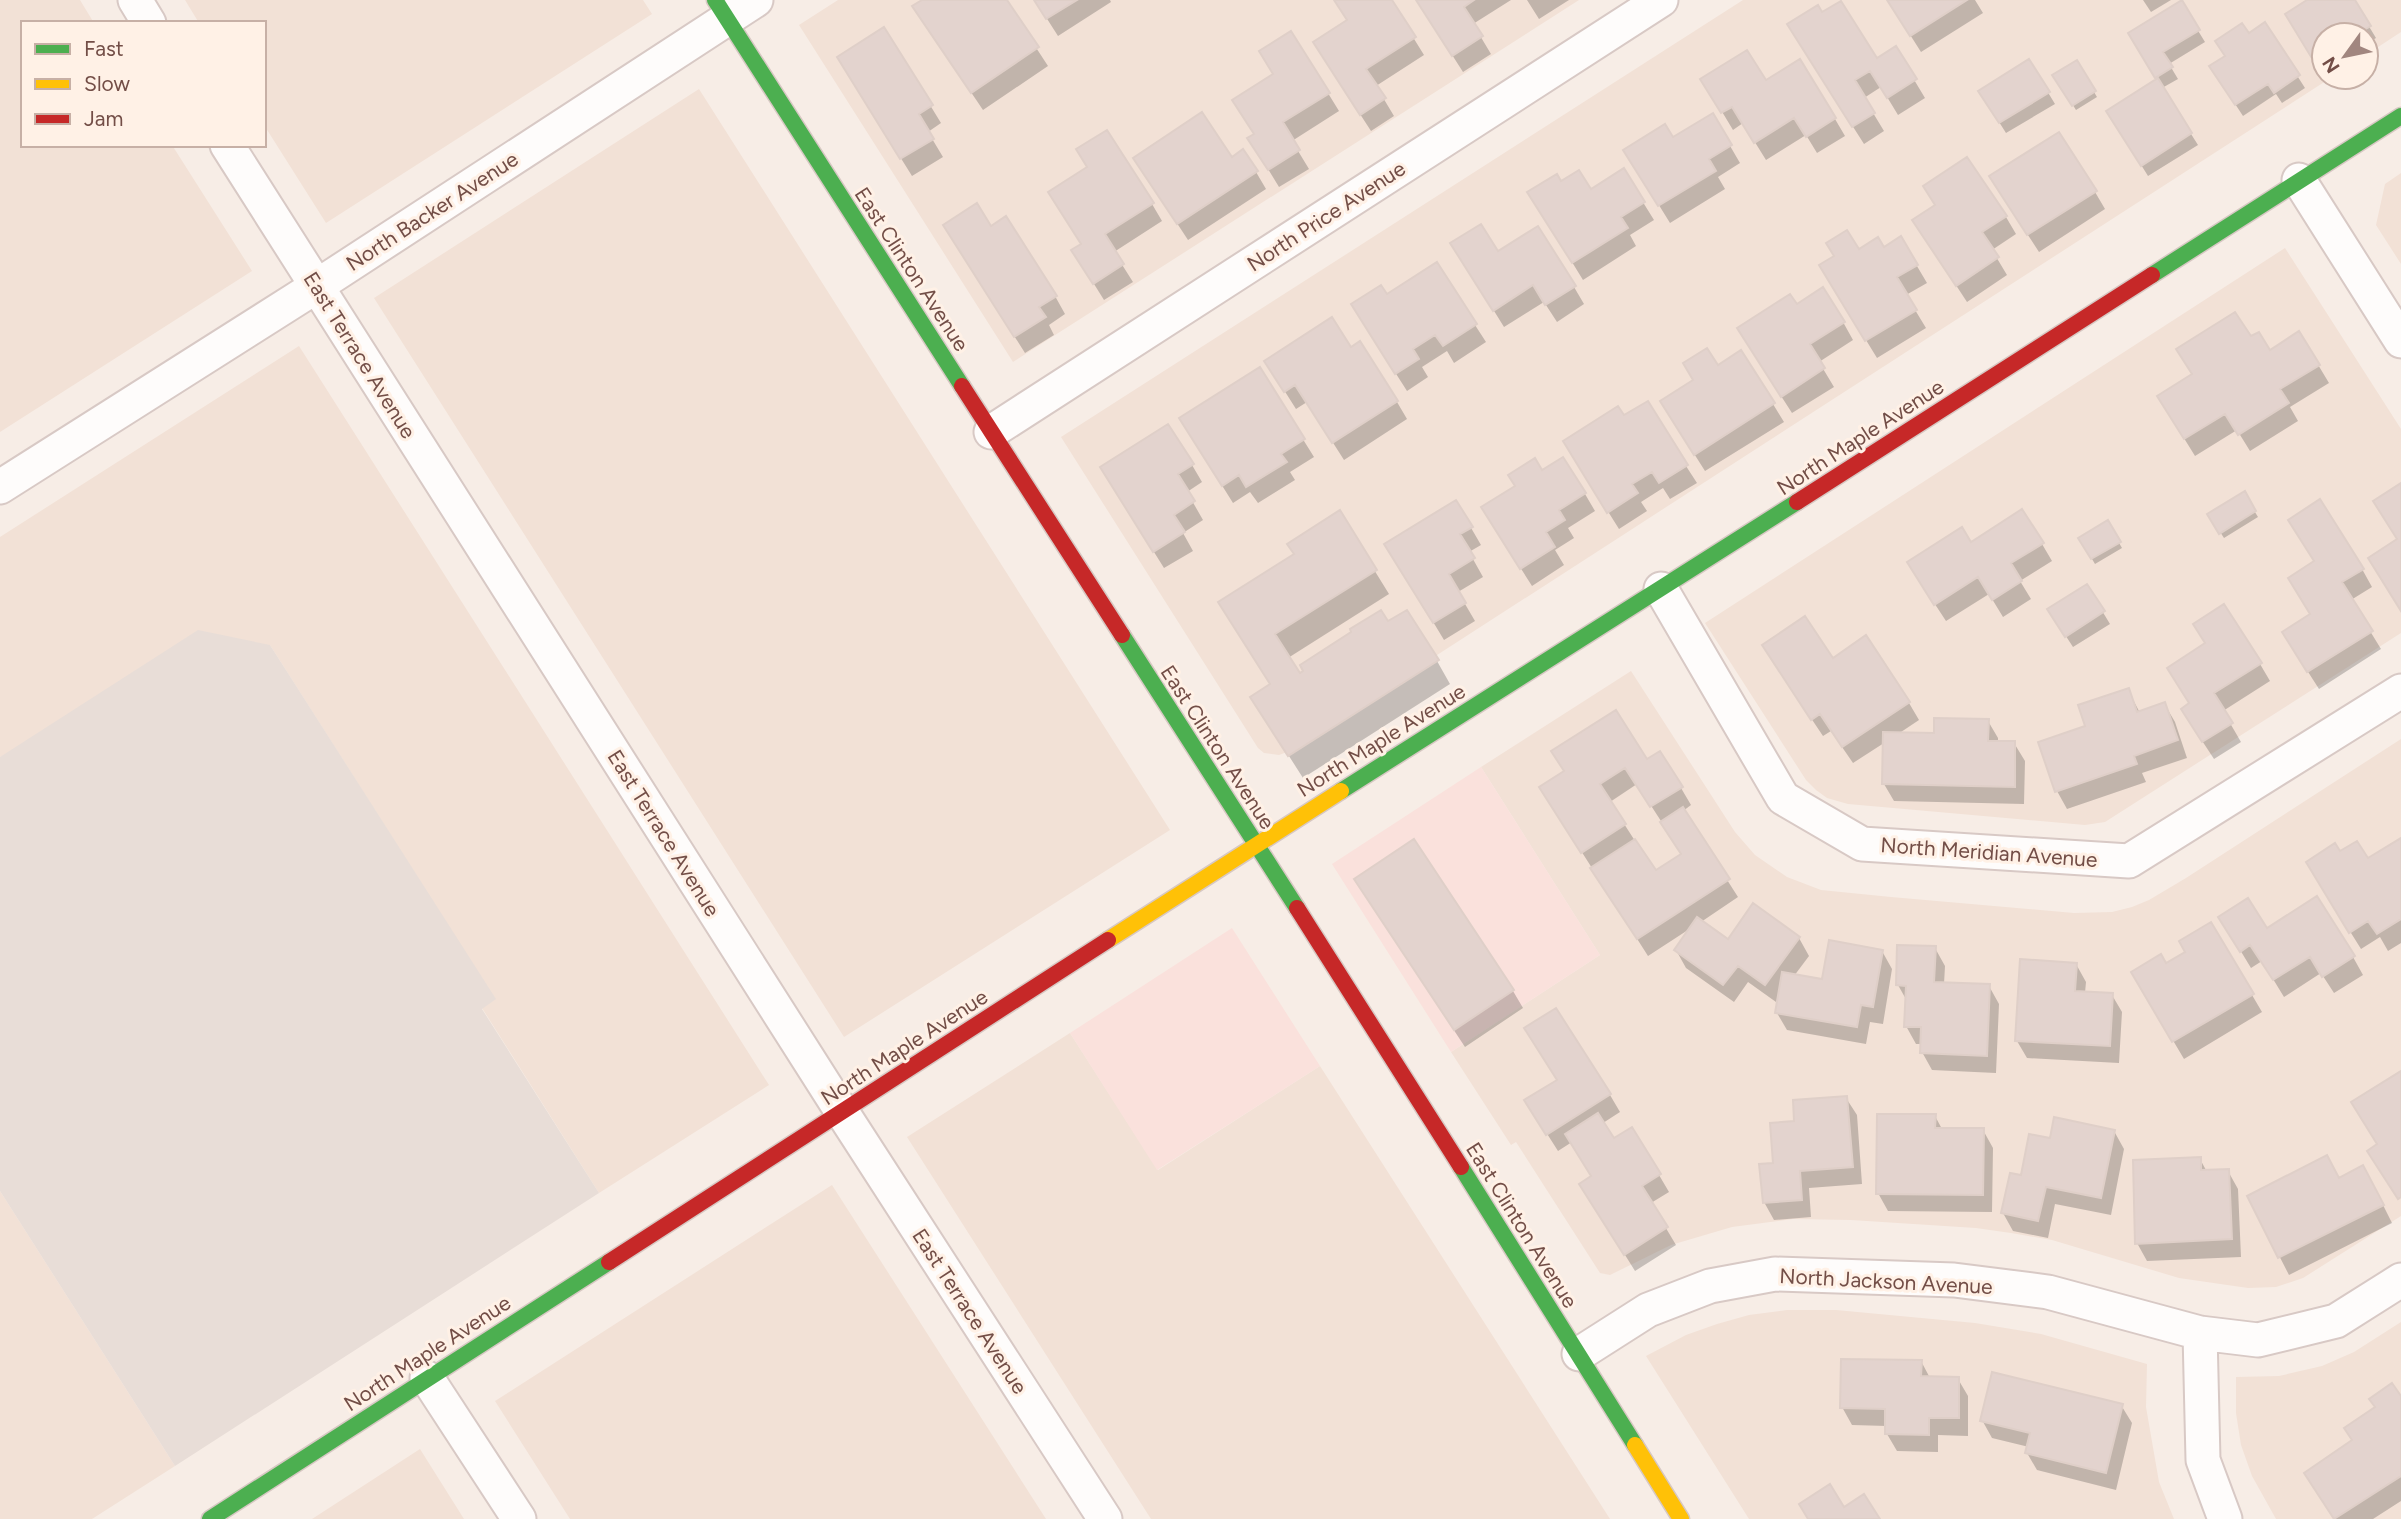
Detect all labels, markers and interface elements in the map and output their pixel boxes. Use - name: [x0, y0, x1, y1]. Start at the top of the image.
- legend: [21, 21, 266, 147]
- north arrow: [2310, 21, 2380, 91]
- text: Fast: [84, 36, 124, 61]
- text: N: [2318, 53, 2345, 77]
- text: Slow: [84, 71, 130, 96]
- text: Jam: [84, 106, 123, 131]
- street label: North Backer Avenue: [341, 146, 523, 276]
- street label: North Price Avenue: [1242, 156, 1410, 276]
- street label: East Clinton Avenue: [850, 182, 974, 356]
- street label: East Terrace Avenue: [299, 267, 421, 443]
- street label: North Maple Avenue: [1772, 374, 1948, 500]
- street label: East Clinton Avenue: [1156, 660, 1280, 834]
- street label: North Maple Avenue: [1292, 678, 1470, 802]
- street label: East Terrace Avenue: [603, 745, 725, 921]
- street label: North Meridian Avenue: [1880, 832, 2098, 872]
- street label: North Maple Avenue: [816, 984, 992, 1110]
- street label: East Clinton Avenue: [1461, 1138, 1583, 1312]
- street label: East Terrace Avenue: [907, 1224, 1033, 1398]
- street label: North Jackson Avenue: [1779, 1263, 1993, 1299]
- street label: North Maple Avenue: [339, 1290, 515, 1416]

